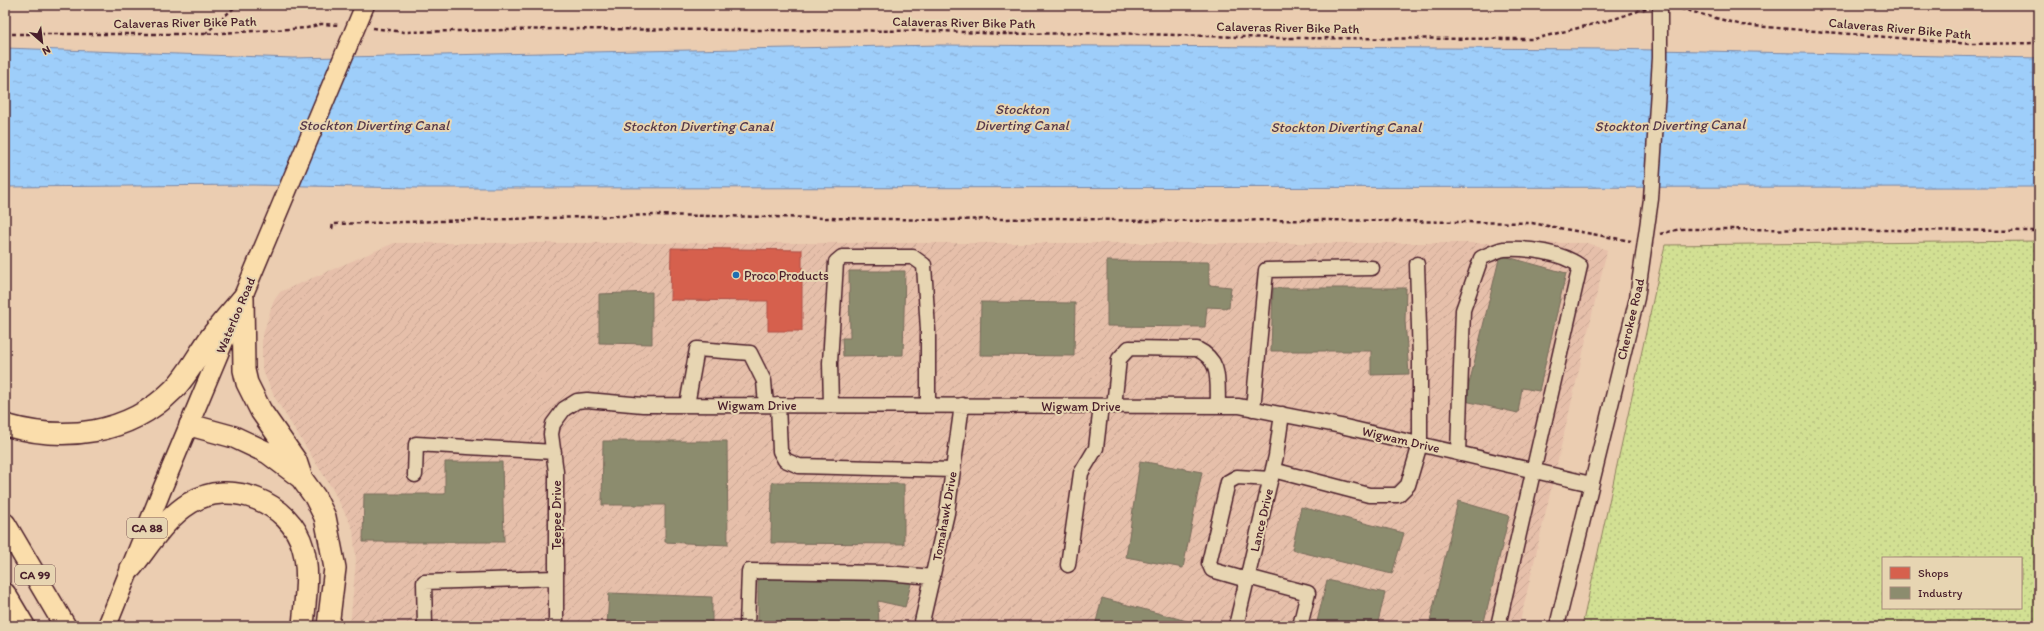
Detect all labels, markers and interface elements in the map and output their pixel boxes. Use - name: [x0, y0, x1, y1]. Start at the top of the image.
- street label: Calaveras River Bike Path: [113, 14, 257, 31]
- street label: Calaveras River Bike Path: [892, 14, 1036, 31]
- street label: Calaveras River Bike Path: [1828, 15, 1972, 42]
- street label: Calaveras River Bike Path: [1216, 19, 1360, 36]
- north arrow: [22, 22, 62, 62]
- text: N: [40, 43, 53, 58]
- water label: Stockton Diverting Canal: [975, 101, 1070, 134]
- water label: Stockton Diverting Canal: [1595, 116, 1746, 135]
- water label: Stockton Diverting Canal: [299, 117, 450, 134]
- water label: Stockton Diverting Canal: [623, 118, 774, 135]
- water label: Stockton Diverting Canal: [1271, 119, 1422, 136]
- place label: Proco Products: [744, 268, 829, 283]
- marker: Proco Products: [731, 270, 741, 280]
- street label: Waterloo Road: [213, 275, 258, 356]
- street label: Cherokee Road: [1614, 277, 1647, 362]
- street label: Wigwam Drive: [717, 398, 797, 413]
- street label: Wigwam Drive: [1041, 399, 1121, 414]
- street label: Wigwam Drive: [1360, 423, 1441, 456]
- street label: Tomahawk Drive: [929, 470, 960, 562]
- street label: Teepee Drive: [549, 480, 564, 550]
- street label: Lance Drive: [1247, 487, 1276, 553]
- road number: CA 88: [127, 518, 167, 538]
- legend: [1882, 557, 2022, 609]
- road number: CA 99: [15, 565, 55, 585]
- text: Shops: [1918, 566, 1949, 580]
- text: Industry: [1918, 586, 1963, 600]

